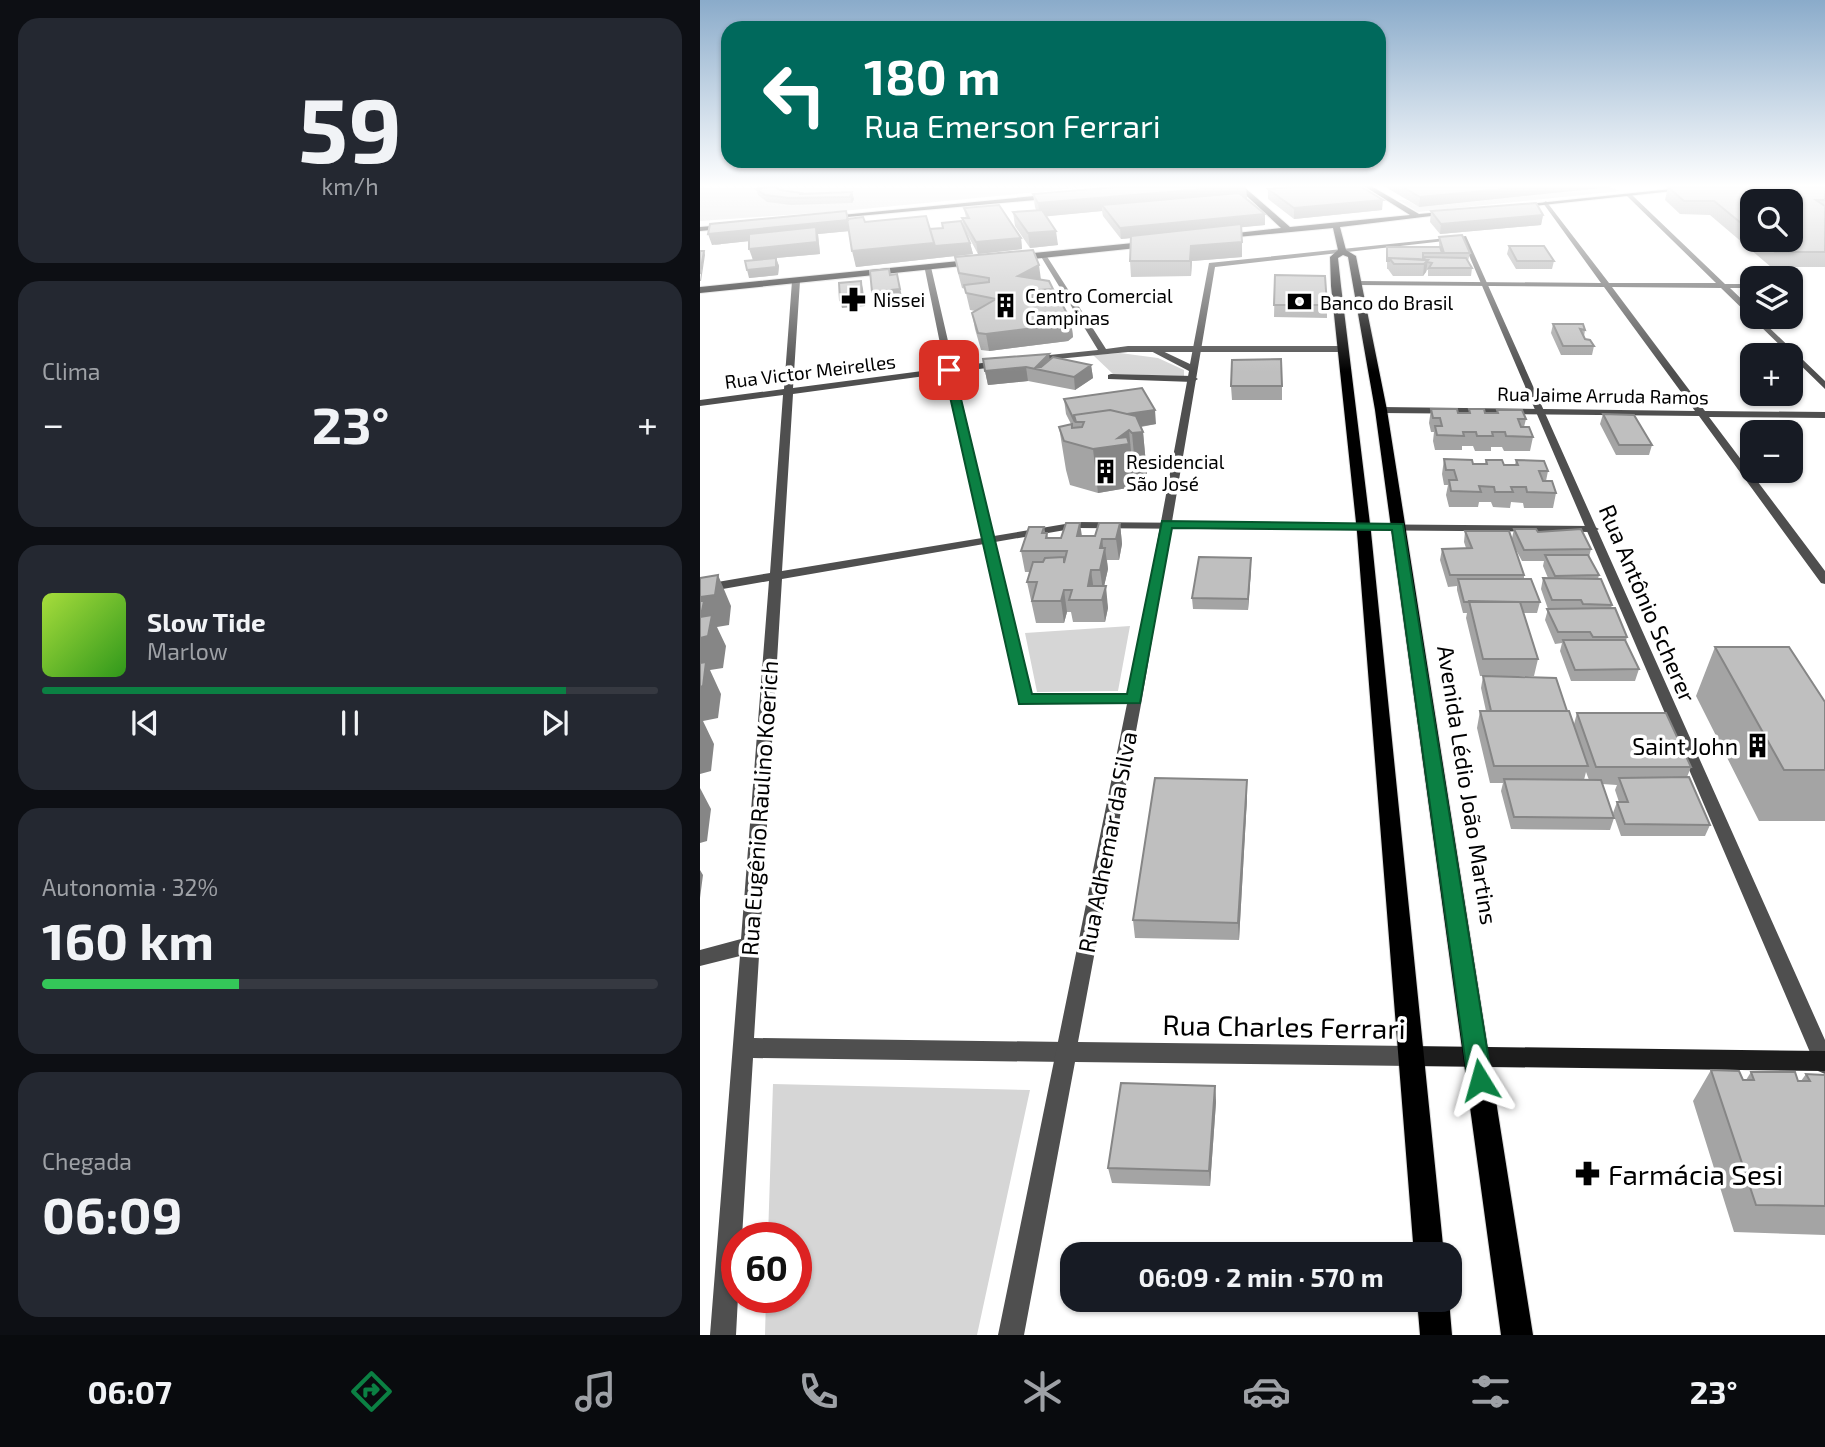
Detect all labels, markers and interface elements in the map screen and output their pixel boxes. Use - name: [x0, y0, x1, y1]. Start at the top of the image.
- text: 180 m: [864, 46, 1000, 105]
- icon: left: [749, 49, 840, 140]
- text: 59: [298, 72, 402, 181]
- text: Rua Emerson Ferrari: [864, 106, 1161, 144]
- text: km/h: [321, 172, 379, 200]
- map controls: [1740, 189, 1803, 483]
- button: search: [1740, 189, 1803, 252]
- button: layers: [1740, 266, 1803, 329]
- place label: Centro Comercial Campinas: [1025, 284, 1173, 329]
- pharmacy icon: Nissei: [839, 285, 867, 313]
- place label: Nissei: [873, 288, 925, 311]
- bank icon: Banco do Brasil: [1286, 288, 1314, 316]
- place label: Banco do Brasil: [1320, 291, 1454, 314]
- building icon: Centro Comercial Campinas: [991, 292, 1019, 320]
- pin: [919, 340, 979, 400]
- button: +: [1740, 343, 1803, 406]
- street label: Rua Victor Meirelles: [723, 349, 897, 393]
- icon: arrive: [930, 351, 968, 389]
- text: Clima: [42, 357, 100, 385]
- street label: Rua Jaime Arruda Ramos: [1497, 382, 1709, 408]
- text: 23°: [312, 392, 389, 454]
- text: −: [42, 400, 64, 446]
- text: +: [637, 400, 658, 446]
- button: −: [1740, 420, 1803, 483]
- place label: Residencial São José: [1126, 450, 1225, 495]
- building icon: Residencial São José: [1092, 458, 1120, 486]
- street label: Rua Antônio Scherer: [1594, 500, 1702, 706]
- text: Slow Tide: [147, 606, 266, 637]
- text: Marlow: [147, 637, 228, 665]
- street label: Avenida Lédio João Martins: [1432, 643, 1504, 927]
- street label: Rua Eugênio Raulino Koerich: [735, 660, 783, 956]
- icon: previous: [126, 704, 164, 742]
- icon: pause: [331, 704, 369, 742]
- icon: next: [536, 704, 574, 742]
- street label: Rua Adhemar da Silva: [1072, 729, 1142, 955]
- place label: Saint John: [1632, 732, 1738, 760]
- building icon: Saint John: [1744, 732, 1772, 760]
- text: Autonomia · 32%: [42, 873, 218, 901]
- text: 160 km: [42, 908, 214, 970]
- street label: Rua Charles Ferrari: [1162, 1007, 1406, 1045]
- position arrow: [1443, 1043, 1517, 1117]
- text: Chegada: [42, 1147, 132, 1175]
- place label: Farmácia Sesi: [1608, 1157, 1783, 1191]
- pharmacy icon: Farmácia Sesi: [1574, 1160, 1602, 1188]
- text: 06:09: [42, 1182, 182, 1244]
- speed limit sign: 60: [721, 1222, 812, 1313]
- text: 06:09 · 2 min · 570 m: [1138, 1261, 1384, 1292]
- icon: directions: [347, 1367, 396, 1416]
- icon: music: [571, 1367, 620, 1416]
- icon: phone: [794, 1367, 843, 1416]
- icon: climate: [1018, 1367, 1067, 1416]
- icon: car: [1242, 1367, 1291, 1416]
- icon: filters: [1466, 1367, 1515, 1416]
- text: 06:07: [87, 1372, 172, 1410]
- text: 23°: [1690, 1372, 1737, 1410]

